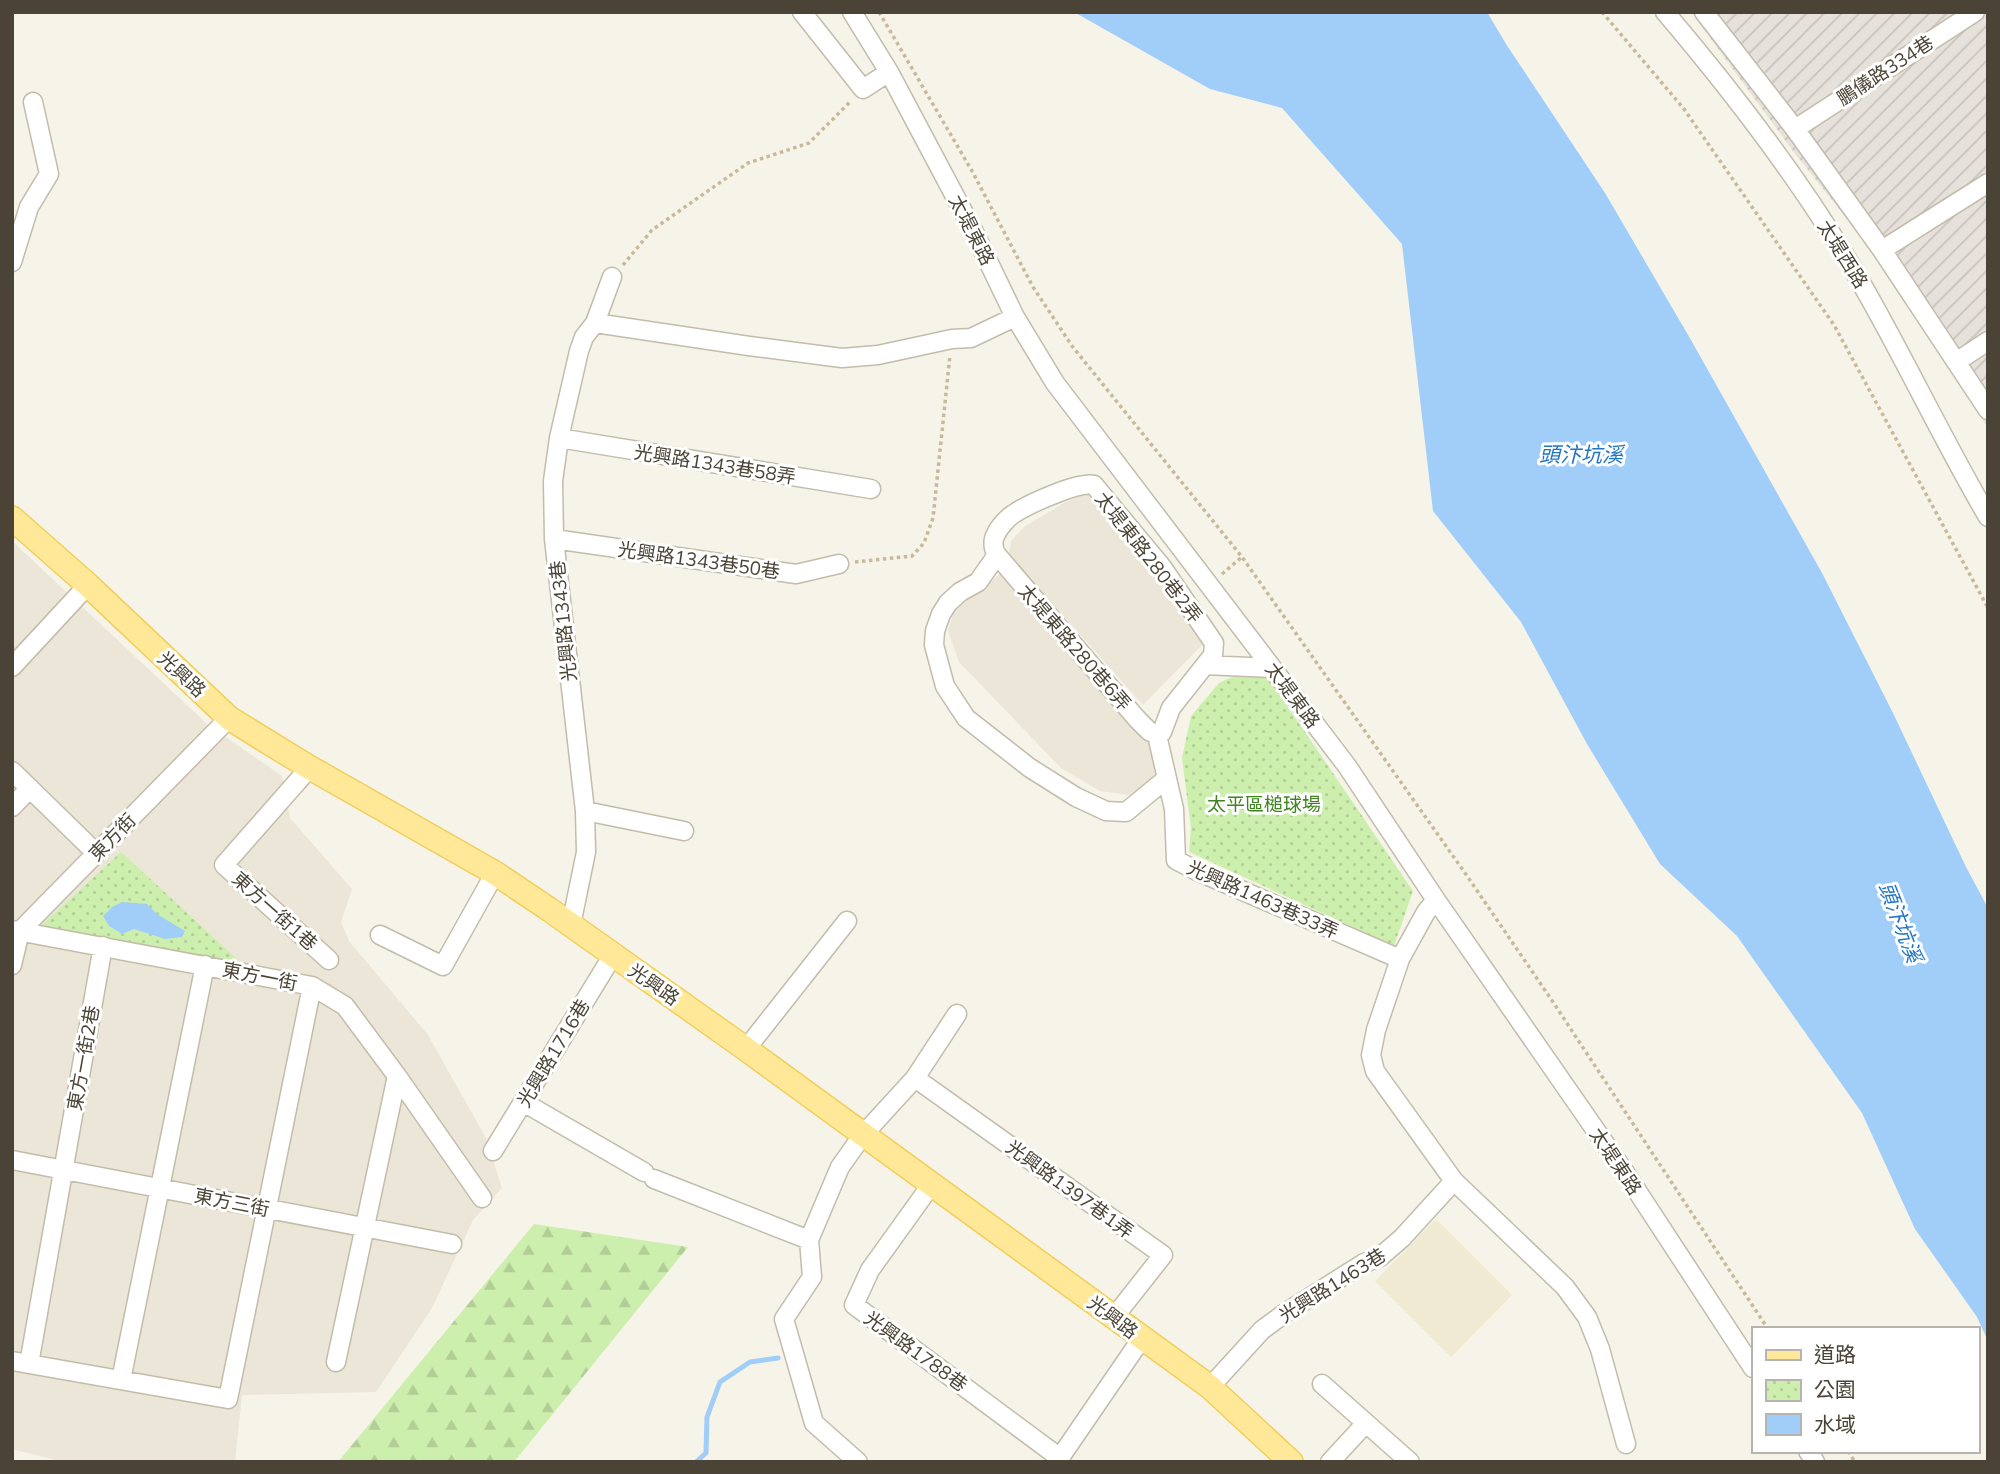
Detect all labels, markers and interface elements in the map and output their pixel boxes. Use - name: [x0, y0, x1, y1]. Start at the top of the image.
- street label: 鵬儀路334巷: [1832, 30, 1938, 110]
- street label: 太堤東路: [944, 191, 1000, 269]
- street label: 太堤西路: [1813, 215, 1873, 293]
- street label: 光興路1343巷58弄: [632, 439, 798, 489]
- water label: 頭汴坑溪: [1539, 441, 1626, 467]
- street label: 太堤東路280巷2弄: [1090, 487, 1208, 627]
- street label: 光興路1343巷50巷: [616, 537, 782, 583]
- street label: 光興路1343巷: [545, 559, 581, 683]
- street label: 太堤東路280巷6弄: [1014, 579, 1136, 715]
- street label: 光興路: [153, 646, 211, 702]
- street label: 太堤東路: [1261, 657, 1325, 733]
- park label: 太平區槌球場: [1207, 792, 1321, 816]
- street label: 東方街: [84, 808, 140, 866]
- street label: 光興路1463巷33弄: [1183, 855, 1343, 943]
- street label: 東方一街1巷: [227, 866, 323, 956]
- water label: 頭汴坑溪: [1874, 878, 1929, 969]
- street label: 東方一街: [220, 957, 300, 995]
- street label: 光興路: [624, 958, 684, 1010]
- street label: 光興路1716巷: [511, 995, 595, 1111]
- street label: 東方一街2巷: [62, 1004, 104, 1112]
- street label: 太堤東路: [1585, 1123, 1647, 1199]
- street label: 光興路1397巷1弄: [1001, 1135, 1139, 1243]
- street label: 東方三街: [192, 1183, 272, 1221]
- street label: 光興路1463巷: [1274, 1243, 1390, 1327]
- street label: 光興路: [1083, 1290, 1143, 1344]
- street label: 光興路1788巷: [860, 1306, 972, 1396]
- legend: [1752, 1327, 1979, 1453]
- text: 道路: [1814, 1341, 1856, 1367]
- text: 公園: [1814, 1376, 1856, 1402]
- text: 水域: [1814, 1411, 1856, 1437]

